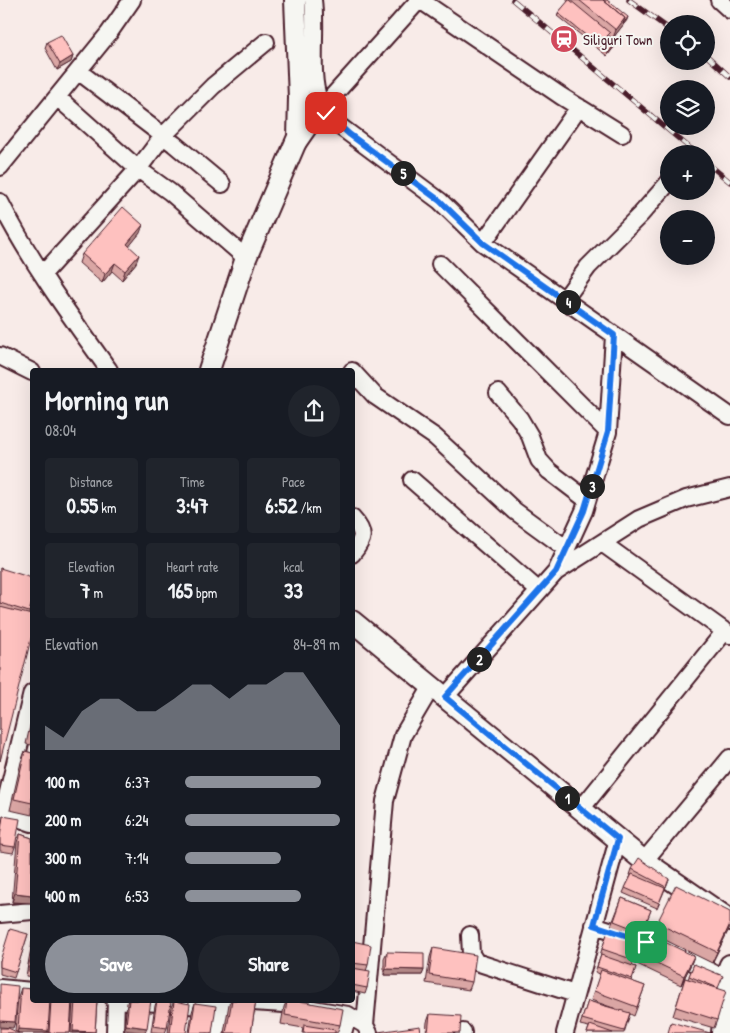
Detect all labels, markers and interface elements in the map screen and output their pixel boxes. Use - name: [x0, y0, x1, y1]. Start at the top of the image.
- map controls: [660, 15, 715, 265]
- button: locate: [660, 15, 715, 70]
- station icon: Siliguri Town: [549, 24, 579, 54]
- place label: Siliguri Town: [583, 29, 653, 50]
- button: layers: [660, 80, 715, 135]
- pin: [305, 92, 347, 134]
- icon: check: [312, 99, 340, 127]
- button: +: [660, 145, 715, 200]
- pin: 5: [390, 160, 416, 186]
- text: 5: [401, 164, 406, 183]
- button: −: [660, 210, 715, 265]
- pin: 4: [556, 290, 580, 314]
- text: 4: [566, 293, 571, 312]
- text: Morning run: [45, 381, 169, 419]
- button: share: [288, 385, 340, 437]
- text: 08:04: [45, 419, 76, 441]
- text: Distance: [70, 472, 113, 491]
- text: Time: [180, 472, 205, 491]
- text: Pace: [282, 472, 305, 491]
- pin: 3: [580, 474, 604, 498]
- text: 3: [589, 477, 596, 496]
- text: 0.55: [66, 491, 98, 520]
- text: 3:47: [176, 491, 209, 520]
- text: 6:52: [265, 491, 297, 520]
- text: km: [98, 498, 117, 517]
- text: /km: [297, 498, 322, 517]
- text: Elevation: [68, 557, 115, 576]
- text: Heart rate: [166, 557, 219, 576]
- text: kcal: [283, 557, 304, 576]
- text: 7: [80, 576, 90, 605]
- text: 165: [168, 576, 193, 605]
- text: 33: [284, 576, 303, 605]
- text: m: [90, 583, 103, 602]
- text: bpm: [193, 583, 217, 602]
- text: Elevation: [45, 633, 98, 655]
- text: 84–89 m: [293, 633, 340, 655]
- pin: 2: [466, 646, 492, 672]
- text: 2: [476, 650, 483, 669]
- text: 100 m: [45, 771, 80, 793]
- text: 6:37: [125, 771, 150, 793]
- pin: 1: [554, 786, 580, 810]
- text: 1: [565, 789, 570, 808]
- text: 200 m: [45, 809, 81, 831]
- text: 6:24: [125, 809, 149, 831]
- text: 300 m: [45, 847, 81, 869]
- text: 7:14: [125, 847, 148, 869]
- text: 400 m: [45, 885, 80, 907]
- text: 6:53: [125, 885, 149, 907]
- pin: [625, 921, 667, 963]
- icon: arrive: [632, 928, 660, 956]
- button: Save: [45, 935, 188, 993]
- button: Share: [198, 935, 340, 993]

